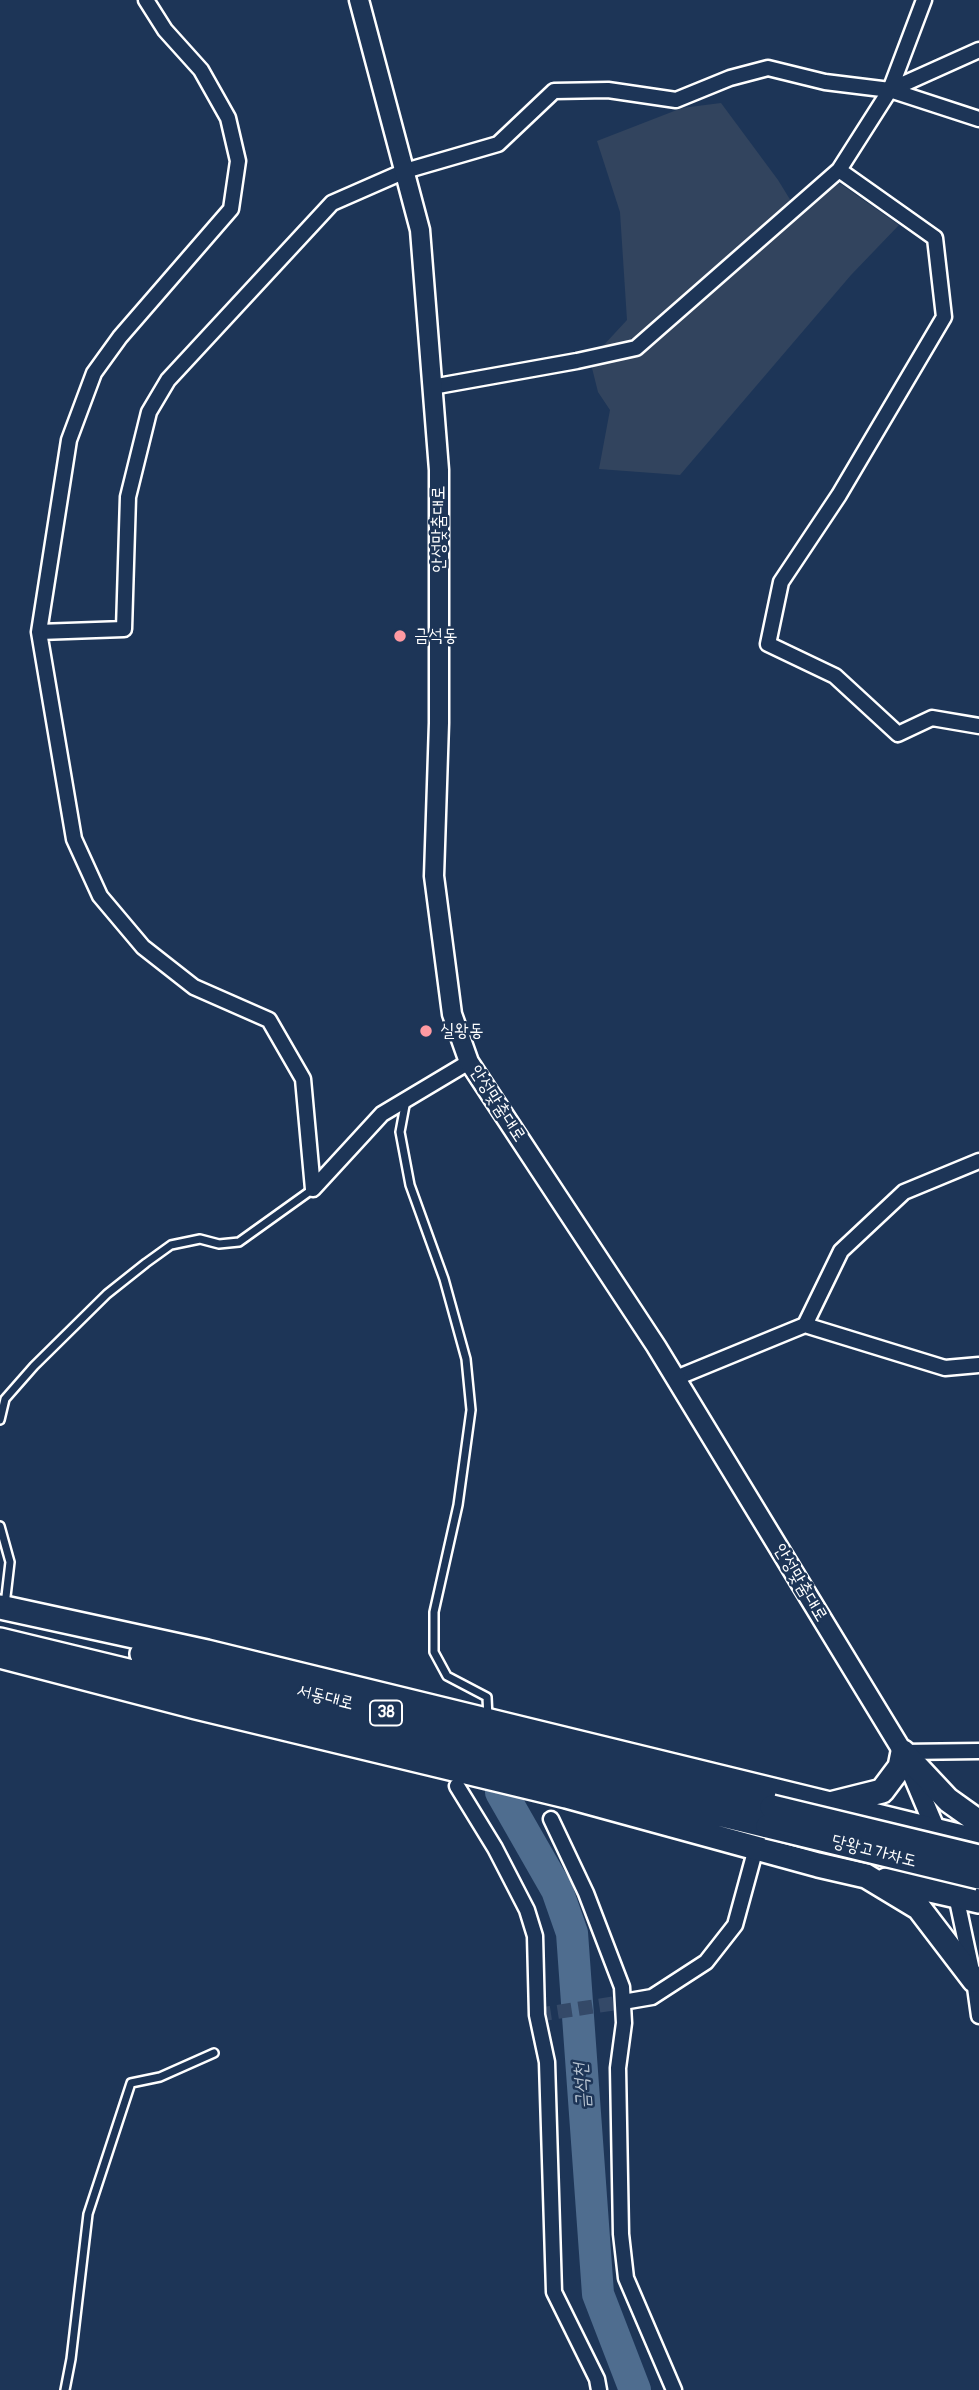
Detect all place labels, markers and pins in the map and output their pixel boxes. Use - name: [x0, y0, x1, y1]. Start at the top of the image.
- place label: 금석동: [414, 625, 457, 647]
- marker: 금석동: [392, 628, 408, 644]
- place label: 실왕동: [440, 1020, 483, 1042]
- marker: 실왕동: [418, 1023, 434, 1039]

